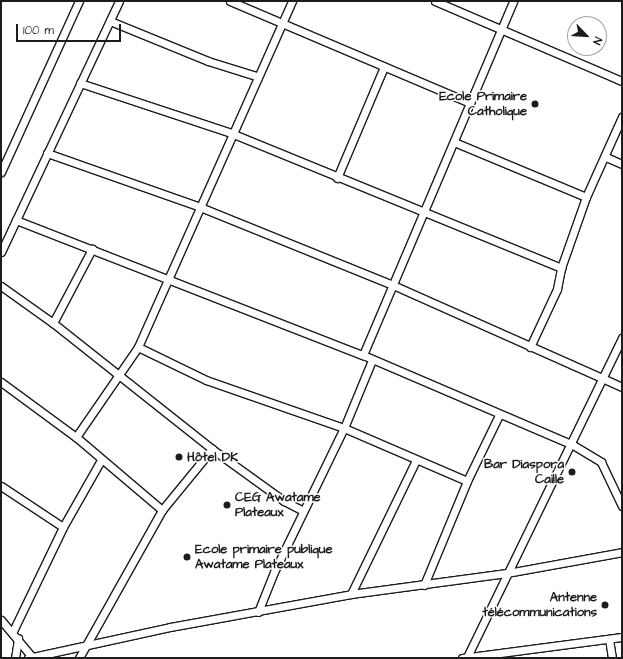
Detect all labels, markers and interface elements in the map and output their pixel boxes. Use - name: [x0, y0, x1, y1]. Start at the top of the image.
- scale bar: [18, 16, 123, 42]
- north arrow: [567, 16, 607, 56]
- text: 100 m: [23, 22, 54, 39]
- text: N: [589, 35, 606, 47]
- place label: Ecole Primaire Catholique: [439, 89, 527, 120]
- marker: Ecole Primaire Catholique: [530, 99, 540, 109]
- place label: Hôtel DK: [187, 449, 238, 465]
- marker: Hôtel DK: [174, 452, 184, 462]
- place label: Bar Diaspora Caille: [484, 457, 564, 488]
- marker: Bar Diaspora Caille: [567, 467, 577, 477]
- place label: CEG Awatame Plateaux: [235, 490, 321, 521]
- marker: CEG Awatame Plateaux: [222, 500, 232, 510]
- place label: Ecole primaire publique Awatame Plateaux: [195, 542, 332, 573]
- marker: Ecole primaire publique Awatame Plateaux: [182, 552, 192, 562]
- place label: Antenne télécommunications: [482, 590, 597, 621]
- marker: Antenne télécommunications: [600, 600, 610, 610]

